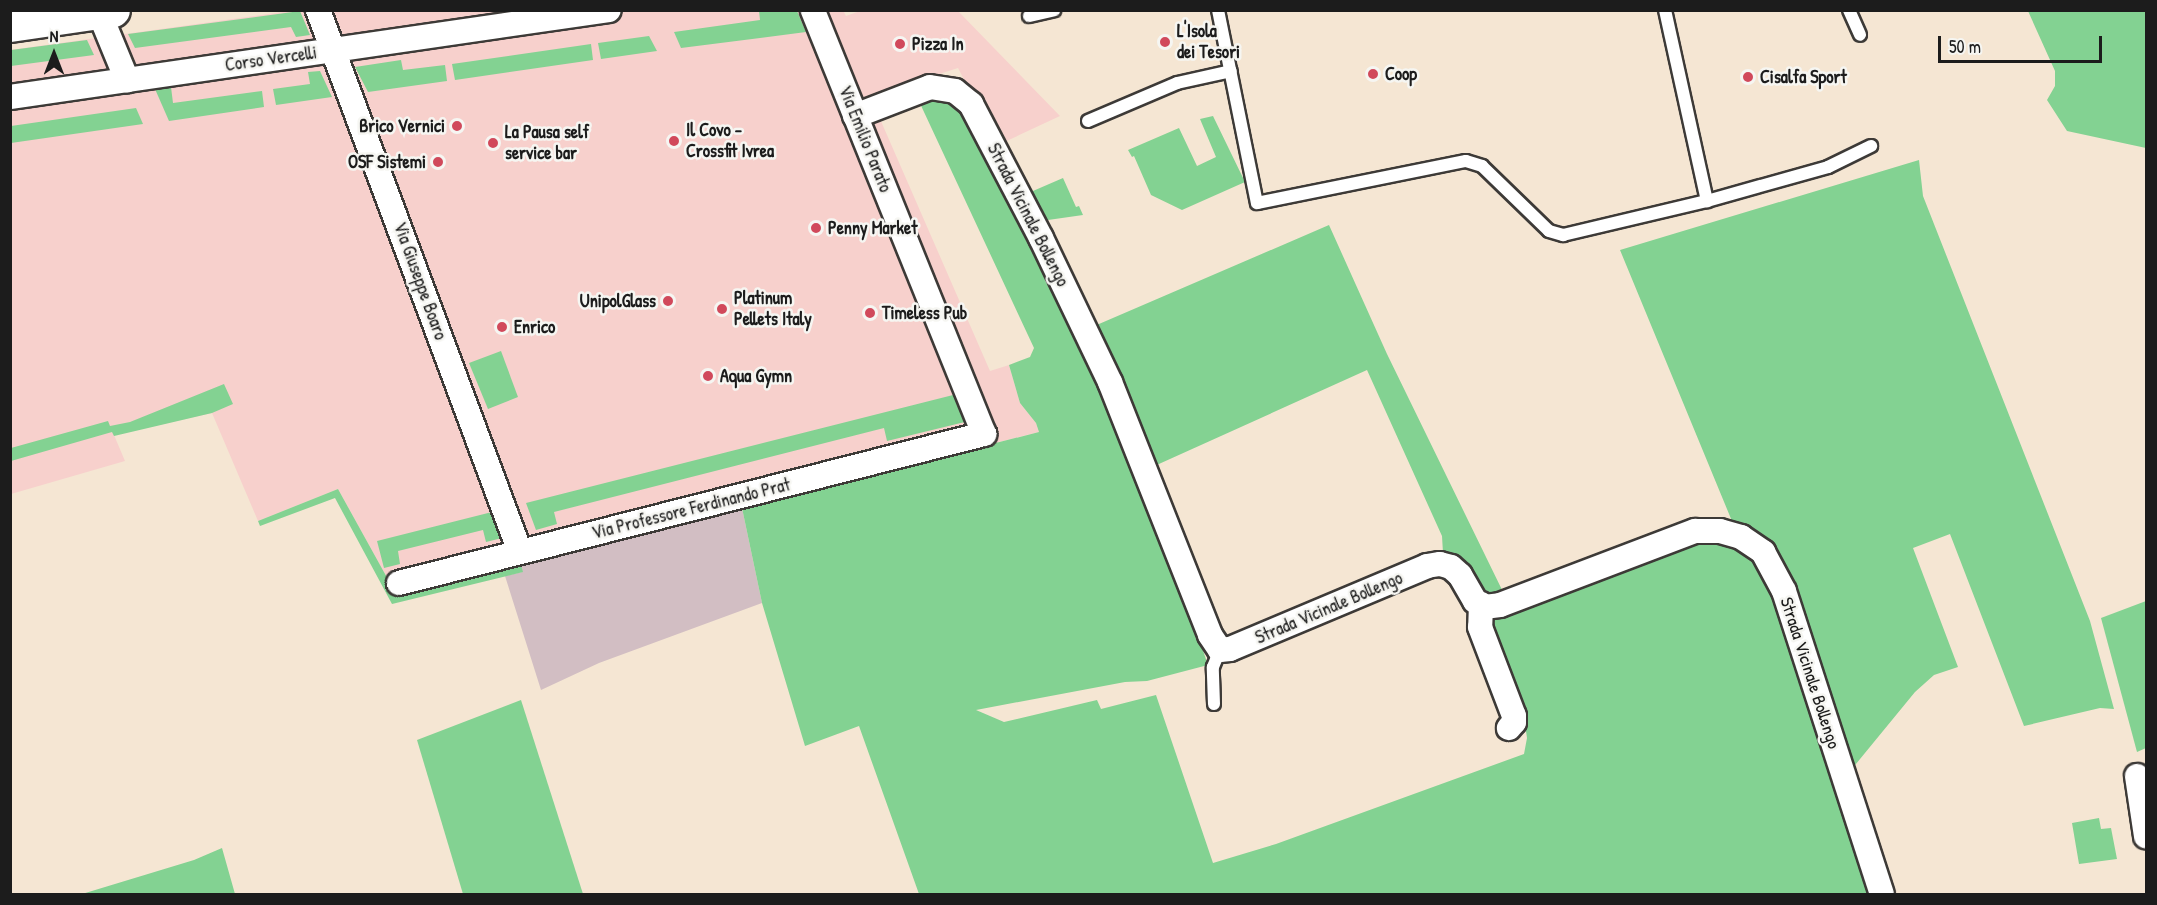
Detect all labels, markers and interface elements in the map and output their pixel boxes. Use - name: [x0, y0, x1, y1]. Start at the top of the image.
- place label: L'Isola dei Tesori: [1177, 21, 1240, 63]
- north arrow: [24, 24, 84, 84]
- scale bar: [1941, 24, 2104, 62]
- text: N: [50, 25, 58, 47]
- place label: Pizza In: [912, 33, 964, 55]
- text: 50 m: [1949, 34, 1981, 59]
- marker: L'Isola dei Tesori: [1158, 35, 1172, 49]
- marker: Pizza In: [893, 37, 907, 51]
- street label: Corso Vercelli: [224, 42, 318, 76]
- place label: Coop: [1385, 63, 1417, 85]
- place label: Cisalfa Sport: [1760, 66, 1847, 88]
- marker: Coop: [1366, 67, 1380, 81]
- marker: Cisalfa Sport: [1741, 70, 1755, 84]
- street label: Via Emilio Parato: [834, 83, 896, 195]
- place label: Brico Vernici: [359, 115, 445, 137]
- marker: Brico Vernici: [450, 119, 464, 133]
- place label: Il Covo - Crossfit Ivrea: [686, 120, 774, 162]
- place label: La Pausa self service bar: [505, 122, 589, 164]
- marker: Il Covo - Crossfit Ivrea: [667, 134, 681, 148]
- marker: La Pausa self service bar: [486, 136, 500, 150]
- street label: Strada Vicinale Bollengo: [983, 140, 1073, 290]
- place label: OSF Sistemi: [348, 151, 426, 173]
- marker: OSF Sistemi: [431, 155, 445, 169]
- place label: Penny Market: [828, 217, 917, 239]
- street label: Via Giuseppe Boaro: [389, 219, 451, 343]
- marker: Penny Market: [809, 221, 823, 235]
- place label: Platinum Pellets Italy: [734, 288, 812, 330]
- place label: UnipolGlass: [580, 290, 656, 312]
- marker: UnipolGlass: [661, 294, 675, 308]
- marker: Platinum Pellets Italy: [715, 302, 729, 316]
- place label: Timeless Pub: [882, 302, 967, 324]
- marker: Timeless Pub: [863, 306, 877, 320]
- place label: Enrico: [514, 316, 555, 338]
- marker: Enrico: [495, 320, 509, 334]
- place label: Aqua Gymn: [720, 365, 792, 387]
- marker: Aqua Gymn: [701, 369, 715, 383]
- street label: Via Professore Ferdinando Prat: [590, 474, 792, 544]
- street label: Strada Vicinale Bollengo: [1252, 567, 1406, 649]
- street label: Strada Vicinale Bollengo: [1775, 595, 1845, 751]

